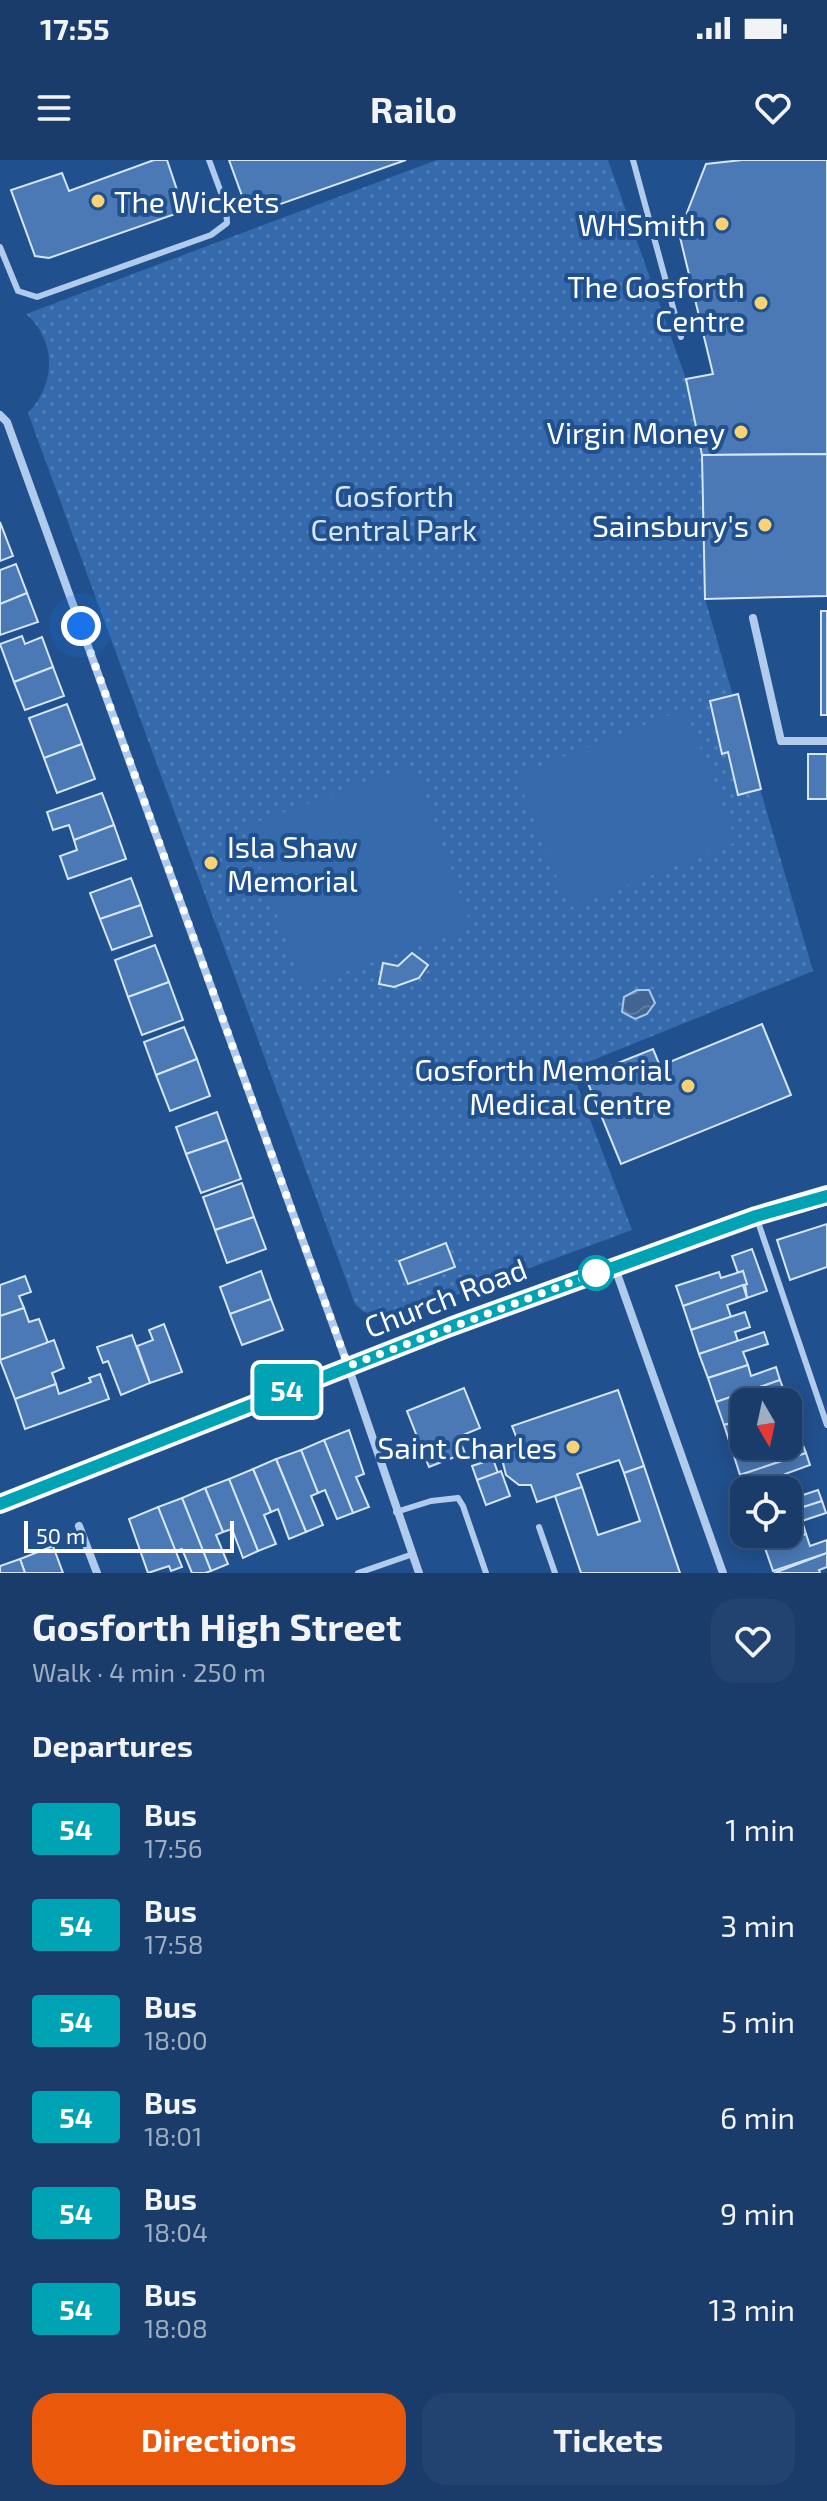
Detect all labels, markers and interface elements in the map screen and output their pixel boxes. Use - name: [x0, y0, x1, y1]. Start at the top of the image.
- text: 17:55: [40, 10, 110, 46]
- icon: menu: [32, 86, 76, 130]
- icon: heart: [751, 86, 795, 130]
- text: Railo: [370, 87, 457, 130]
- place label: The Wickets: [114, 183, 279, 219]
- marker: The Wickets: [89, 192, 107, 210]
- place label: WHSmith: [578, 206, 706, 242]
- marker: WHSmith: [713, 215, 731, 233]
- place label: The Gosforth Centre: [567, 268, 745, 338]
- marker: The Gosforth Centre: [752, 294, 770, 312]
- place label: Virgin Money: [546, 414, 725, 450]
- marker: Virgin Money: [732, 423, 750, 441]
- park label: Gosforth Central Park: [311, 477, 477, 547]
- place label: Sainsbury's: [592, 507, 749, 543]
- marker: Sainsbury's: [756, 516, 774, 534]
- your location: [61, 606, 101, 646]
- place label: Isla Shaw Memorial: [227, 828, 358, 898]
- marker: Isla Shaw Memorial: [202, 854, 220, 872]
- place label: Gosforth Memorial Medical Centre: [415, 1051, 672, 1121]
- marker: Gosforth Memorial Medical Centre: [679, 1077, 697, 1095]
- street label: Church Road: [359, 1250, 531, 1344]
- unlabelled marker: [579, 1256, 613, 1290]
- line badge: 54: [251, 1364, 323, 1416]
- text: 54: [270, 1373, 304, 1407]
- north arrow: [730, 1388, 802, 1460]
- map controls: [730, 1388, 802, 1548]
- place label: Saint Charles: [377, 1429, 557, 1465]
- marker: Saint Charles: [564, 1438, 582, 1456]
- button: locate: [730, 1476, 802, 1548]
- scale bar: [24, 1517, 234, 1553]
- text: 50 m: [36, 1522, 85, 1548]
- button: heart: [711, 1599, 795, 1683]
- text: Gosforth High Street: [32, 1603, 402, 1649]
- text: Walk · 4 min · 250 m: [32, 1656, 266, 1687]
- text: Departures: [32, 1727, 193, 1763]
- text: Bus: [144, 1796, 197, 1832]
- text: 1 min: [725, 1811, 795, 1847]
- text: 54: [59, 1812, 93, 1846]
- text: 17:56: [144, 1832, 203, 1863]
- text: Bus: [144, 1892, 197, 1928]
- text: 3 min: [720, 1907, 795, 1943]
- text: 54: [59, 1908, 93, 1942]
- text: 17:58: [144, 1928, 204, 1959]
- text: Bus: [144, 1988, 197, 2024]
- text: 5 min: [721, 2003, 795, 2039]
- text: 54: [59, 2004, 93, 2038]
- text: 18:00: [144, 2024, 208, 2055]
- text: Bus: [144, 2084, 197, 2120]
- text: 6 min: [720, 2099, 795, 2135]
- text: 54: [59, 2100, 93, 2134]
- text: 18:01: [144, 2120, 202, 2151]
- text: Bus: [144, 2180, 197, 2216]
- text: 9 min: [720, 2195, 795, 2231]
- text: 54: [59, 2196, 93, 2230]
- text: 18:04: [144, 2216, 208, 2247]
- text: Bus: [144, 2276, 197, 2312]
- text: 13 min: [709, 2291, 795, 2327]
- text: 54: [59, 2292, 93, 2326]
- text: 18:08: [144, 2312, 208, 2343]
- button: Directions: [32, 2393, 406, 2485]
- button: Tickets: [422, 2393, 795, 2485]

